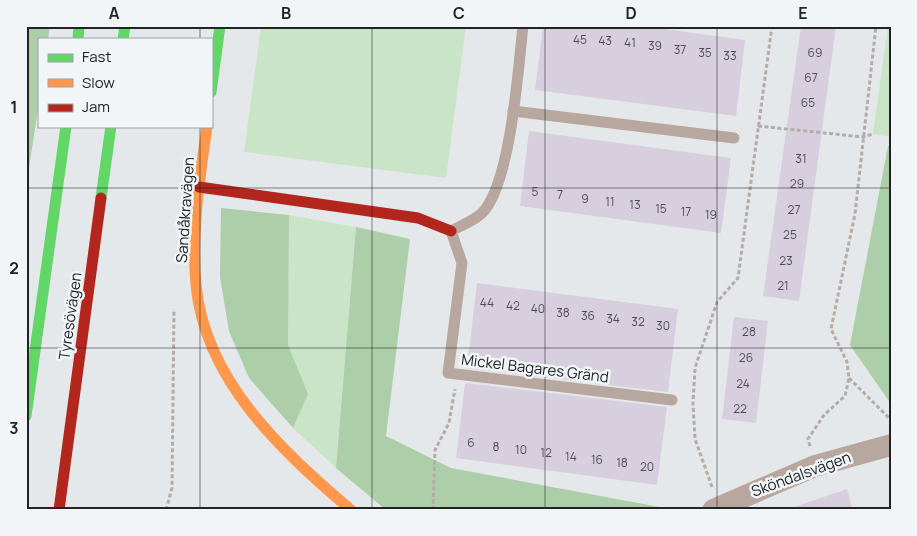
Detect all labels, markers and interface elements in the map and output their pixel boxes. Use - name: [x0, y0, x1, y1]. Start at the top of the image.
- text: A: [109, 2, 120, 24]
- text: B: [281, 2, 291, 24]
- text: C: [453, 2, 465, 24]
- text: D: [625, 2, 637, 24]
- text: E: [798, 2, 808, 24]
- house number: 45: [573, 31, 587, 48]
- house number: 43: [598, 32, 612, 49]
- house number: 41: [624, 34, 636, 51]
- house number: 39: [648, 37, 662, 54]
- legend: [38, 38, 212, 128]
- house number: 37: [674, 41, 686, 58]
- house number: 35: [698, 44, 712, 61]
- house number: 69: [808, 44, 822, 61]
- text: Fast: [82, 46, 111, 67]
- house number: 33: [723, 47, 737, 64]
- house number: 67: [804, 69, 818, 86]
- text: Slow: [82, 72, 115, 93]
- house number: 65: [801, 94, 815, 111]
- text: 1: [10, 96, 18, 118]
- text: Jam: [82, 96, 110, 117]
- house number: 31: [795, 150, 807, 167]
- street label: Sandåkravägen: [171, 156, 199, 264]
- house number: 29: [790, 175, 804, 192]
- house number: 5: [532, 183, 539, 200]
- house number: 7: [557, 186, 563, 203]
- house number: 9: [581, 190, 589, 207]
- house number: 11: [605, 193, 615, 210]
- house number: 13: [629, 196, 641, 213]
- house number: 15: [655, 200, 667, 217]
- house number: 27: [788, 201, 800, 218]
- house number: 17: [681, 203, 691, 220]
- house number: 19: [705, 206, 717, 223]
- house number: 25: [783, 226, 797, 243]
- house number: 23: [779, 252, 793, 269]
- text: 2: [9, 257, 19, 279]
- street label: Tyresövägen: [53, 271, 87, 361]
- house number: 21: [777, 277, 789, 294]
- house number: 44: [480, 294, 494, 311]
- house number: 42: [506, 297, 520, 314]
- house number: 40: [531, 300, 545, 317]
- house number: 38: [556, 304, 570, 321]
- house number: 36: [581, 307, 595, 324]
- house number: 34: [606, 310, 620, 327]
- house number: 32: [631, 313, 645, 330]
- house number: 30: [656, 317, 670, 334]
- house number: 28: [742, 323, 756, 340]
- street label: Mickel Bagares Gränd: [460, 349, 610, 387]
- house number: 26: [739, 349, 753, 366]
- house number: 24: [736, 375, 750, 392]
- house number: 22: [733, 400, 747, 417]
- text: 3: [9, 417, 19, 439]
- house number: 6: [467, 434, 475, 451]
- house number: 8: [493, 438, 500, 455]
- house number: 10: [515, 441, 527, 458]
- house number: 12: [540, 444, 552, 461]
- street label: Sköndalsvägen: [748, 446, 854, 502]
- house number: 14: [565, 448, 577, 465]
- house number: 16: [591, 451, 603, 468]
- house number: 18: [616, 454, 628, 471]
- house number: 20: [640, 458, 654, 475]

